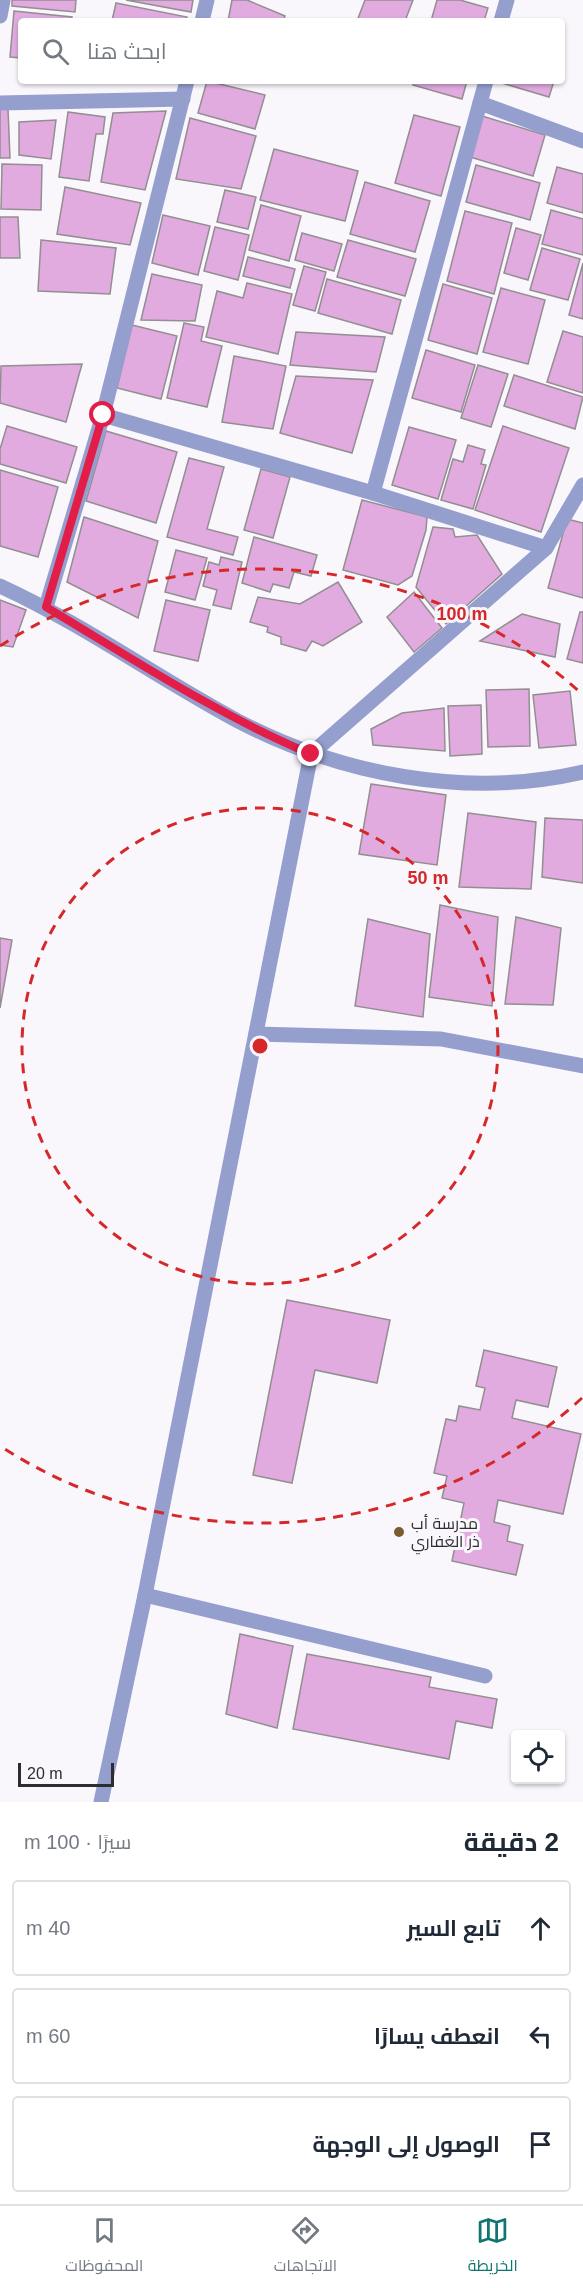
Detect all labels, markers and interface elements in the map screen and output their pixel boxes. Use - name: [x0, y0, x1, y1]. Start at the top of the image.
- search box: [18, 18, 565, 84]
- icon: search: [39, 35, 72, 68]
- text: ابحث هنا: [87, 39, 167, 64]
- route start: [89, 401, 115, 427]
- text: 100 m: [436, 604, 488, 624]
- route end: [297, 740, 323, 766]
- text: 50 m: [407, 868, 449, 888]
- centre of rings: [250, 1036, 270, 1056]
- place label: مدرسة أب ذر الغفاري: [411, 1514, 480, 1555]
- marker: مدرسة أب ذر الغفاري: [392, 1525, 406, 1539]
- map controls: [511, 1730, 565, 1784]
- button: locate: [511, 1730, 565, 1784]
- scale bar: [18, 1760, 114, 1788]
- text: 20 m: [27, 1765, 63, 1782]
- text: 2 دقيقة: [464, 1827, 559, 1857]
- text: سيرًا · 100 m: [24, 1831, 131, 1853]
- icon: ahead: [524, 1912, 557, 1945]
- text: تابع السير: [406, 1916, 500, 1941]
- text: 40 m: [26, 1917, 70, 1939]
- icon: left: [524, 2020, 557, 2053]
- text: انعطف يسارًا: [374, 2024, 500, 2049]
- text: 60 m: [26, 2025, 70, 2047]
- icon: arrive: [524, 2128, 557, 2161]
- text: الوصول إلى الوجهة: [313, 2132, 500, 2157]
- tab: المحفوظات: [65, 2214, 143, 2280]
- tab: الاتجاهات: [274, 2214, 337, 2280]
- tab: الخريطة: [468, 2214, 518, 2280]

